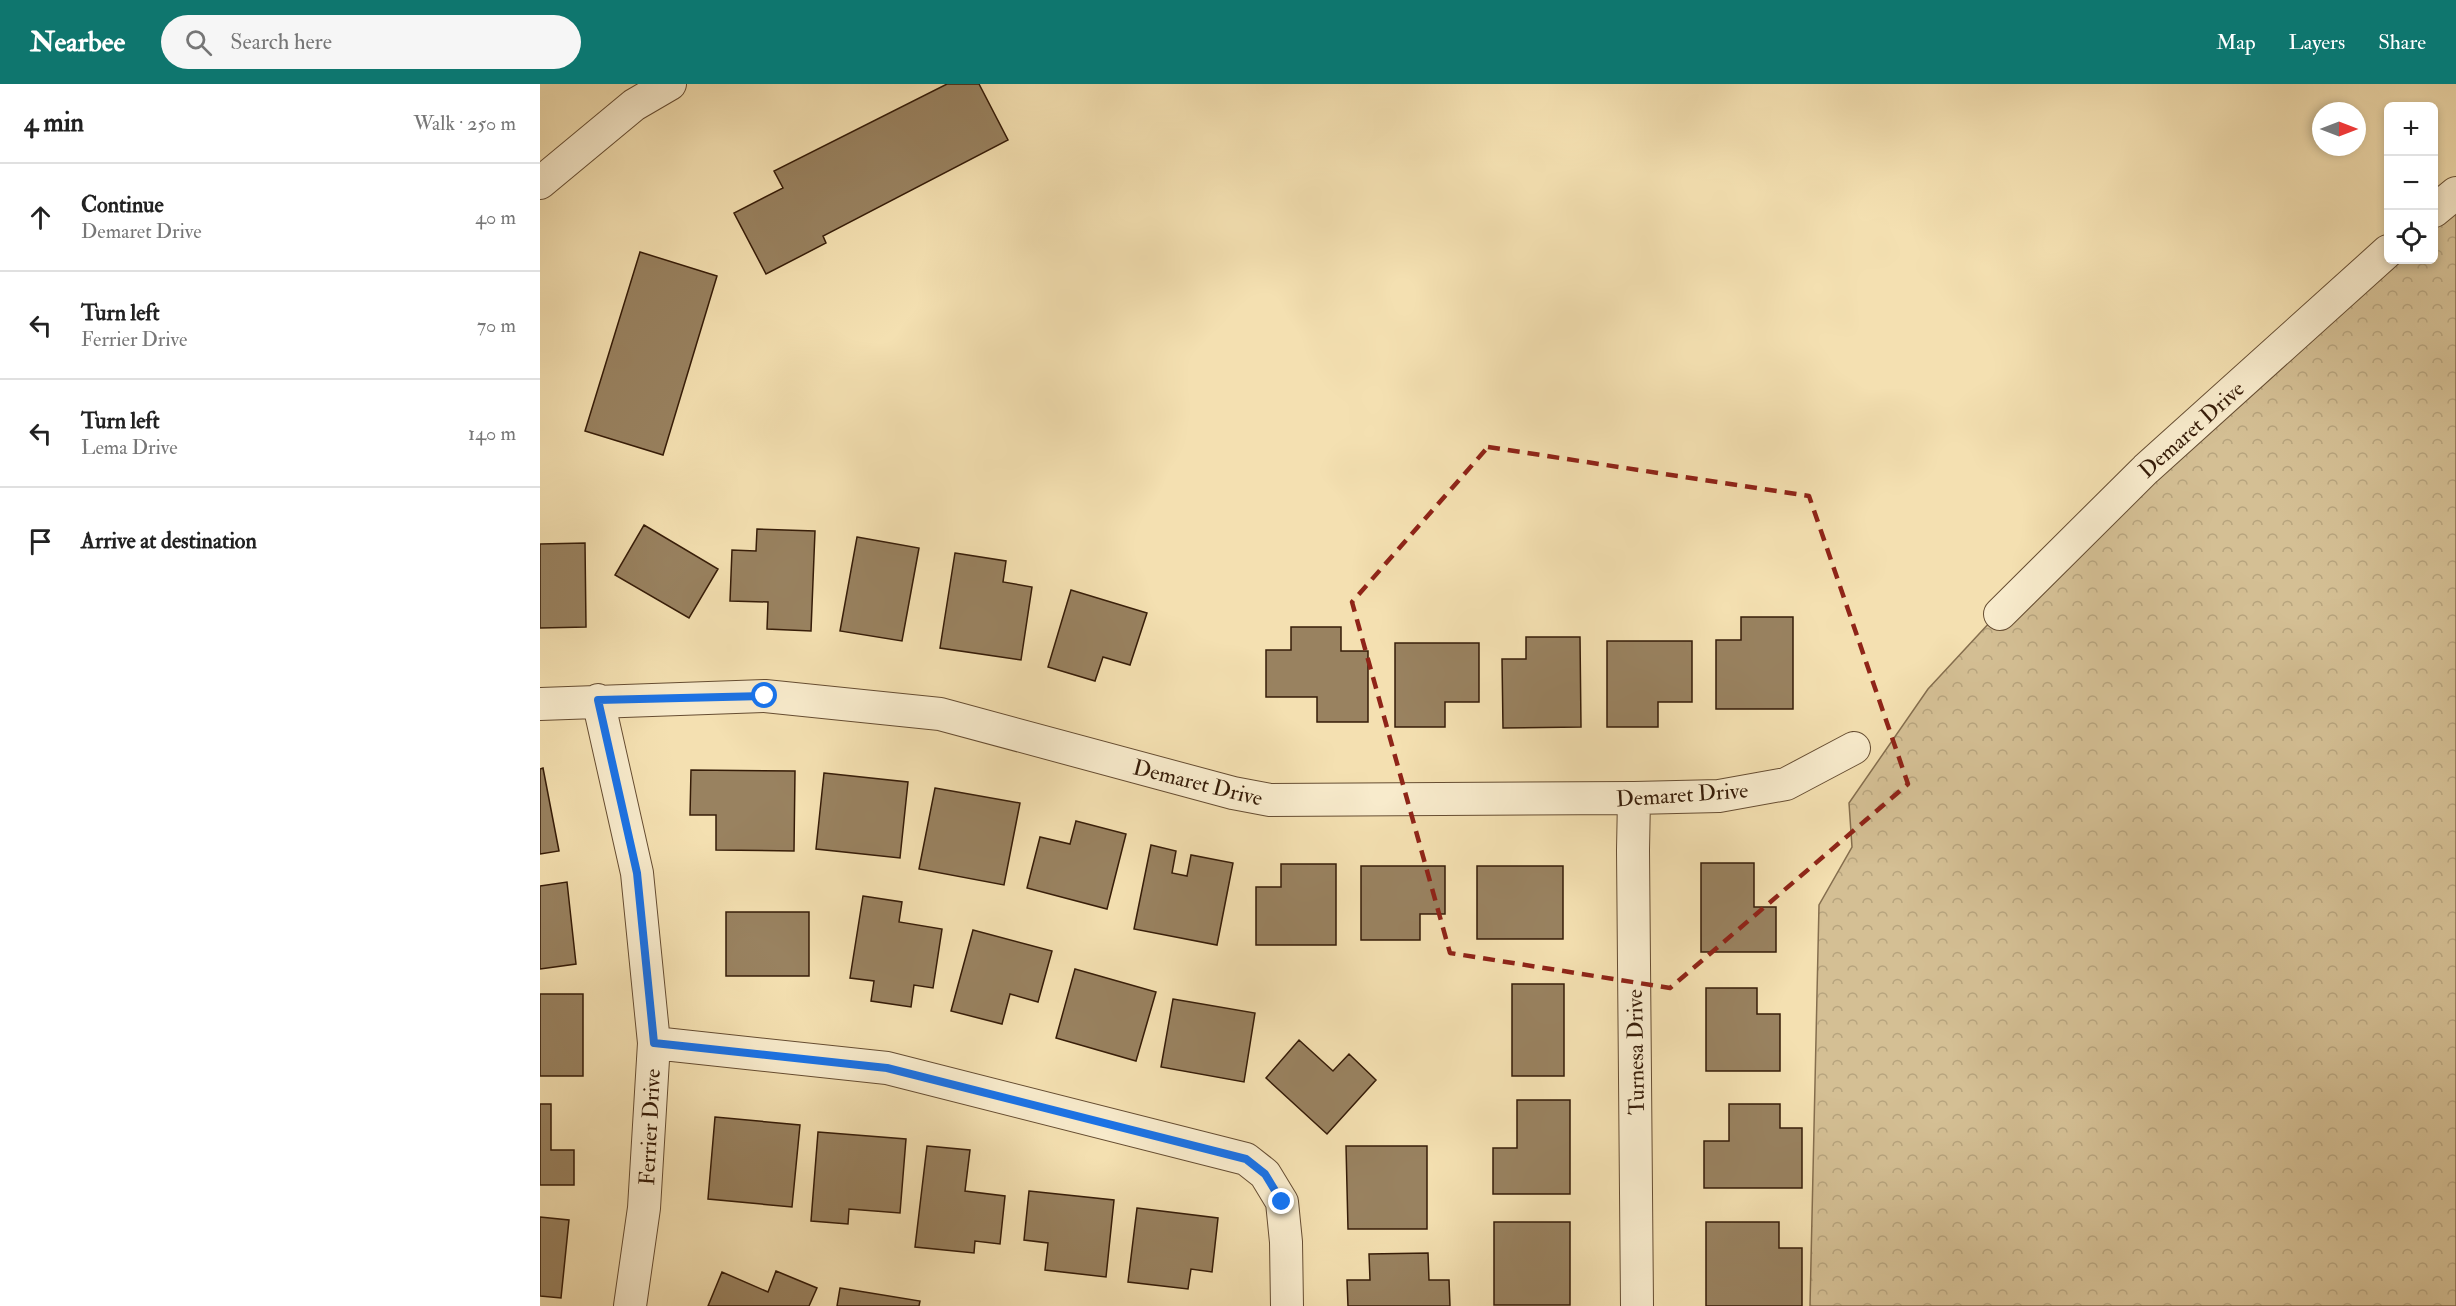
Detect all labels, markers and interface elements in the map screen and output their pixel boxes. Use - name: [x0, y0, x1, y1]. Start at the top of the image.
- search box: [161, 15, 581, 69]
- text: Nearbee: [30, 25, 125, 60]
- icon: search: [182, 26, 215, 59]
- text: Search here: [230, 28, 332, 56]
- text: Map: [2216, 29, 2256, 56]
- text: Layers: [2289, 29, 2345, 56]
- text: Share: [2378, 29, 2426, 56]
- north arrow: [2312, 102, 2366, 156]
- map controls: [2384, 102, 2438, 264]
- button: +: [2384, 102, 2438, 156]
- text: 4 min: [24, 107, 84, 139]
- text: Walk · 250 m: [413, 111, 516, 136]
- button: −: [2384, 156, 2438, 210]
- text: Continue: [81, 191, 164, 219]
- icon: ahead: [24, 201, 57, 234]
- text: 40 m: [475, 205, 516, 230]
- button: locate: [2384, 210, 2438, 264]
- text: Demaret Drive: [81, 219, 202, 244]
- text: Turn left: [81, 299, 160, 327]
- icon: left: [24, 309, 57, 342]
- text: 70 m: [477, 313, 516, 338]
- text: Ferrier Drive: [81, 327, 187, 352]
- street label: Demaret Drive: [2133, 375, 2250, 485]
- text: Turn left: [81, 407, 160, 435]
- icon: left: [24, 417, 57, 450]
- text: 140 m: [468, 421, 516, 446]
- text: Lema Drive: [81, 435, 178, 460]
- icon: arrive: [24, 525, 57, 558]
- text: Arrive at destination: [81, 527, 257, 555]
- route start: [751, 682, 777, 708]
- street label: Demaret Drive: [1130, 753, 1266, 813]
- street label: Demaret Drive: [1615, 776, 1749, 814]
- street label: Turnesa Drive: [1621, 989, 1651, 1115]
- street label: Ferrier Drive: [633, 1068, 667, 1186]
- route end: [1268, 1188, 1294, 1214]

